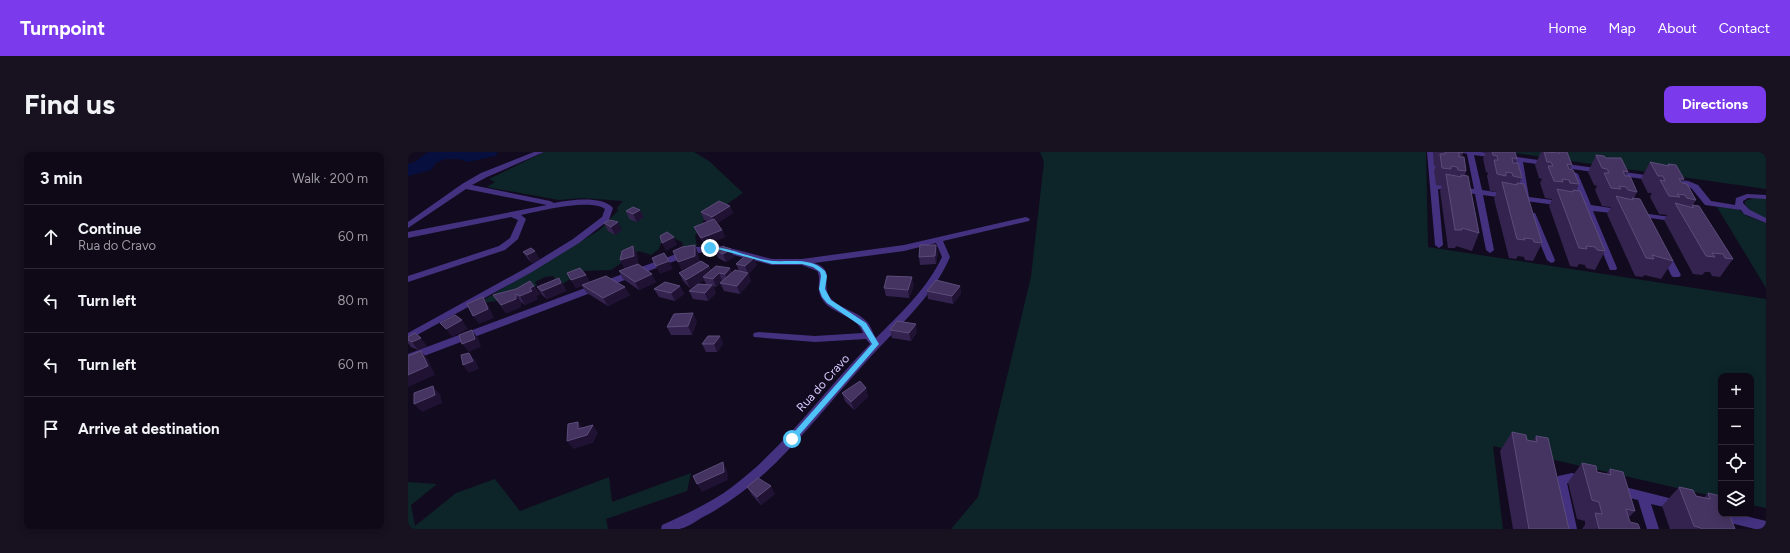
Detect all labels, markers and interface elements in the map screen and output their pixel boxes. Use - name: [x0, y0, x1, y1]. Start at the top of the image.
- text: Turnpoint: [20, 17, 105, 40]
- text: Home: [1548, 20, 1587, 37]
- text: Map: [1609, 20, 1636, 37]
- text: About: [1658, 20, 1697, 37]
- text: Contact: [1719, 20, 1770, 37]
- button: Directions: [1664, 86, 1766, 123]
- text: Find us: [24, 87, 115, 121]
- text: 3 min: [40, 168, 82, 188]
- text: Walk · 200 m: [292, 171, 368, 186]
- text: Continue: [78, 220, 141, 238]
- icon: ahead: [40, 226, 62, 248]
- text: 60 m: [338, 229, 368, 244]
- text: Rua do Cravo: [78, 238, 156, 253]
- route end: [701, 239, 719, 257]
- icon: left: [40, 290, 62, 312]
- text: Turn left: [78, 292, 136, 310]
- text: 80 m: [337, 293, 368, 308]
- street label: Rua do Cravo: [794, 352, 852, 414]
- icon: left: [40, 354, 62, 376]
- text: Turn left: [78, 356, 136, 374]
- text: 60 m: [338, 357, 368, 372]
- map controls: [1718, 373, 1754, 517]
- button: +: [1718, 373, 1754, 409]
- button: −: [1718, 409, 1754, 445]
- icon: arrive: [40, 418, 62, 440]
- text: Arrive at destination: [78, 420, 219, 438]
- route start: [783, 430, 801, 448]
- button: locate: [1718, 445, 1754, 481]
- button: layers: [1718, 481, 1754, 517]

